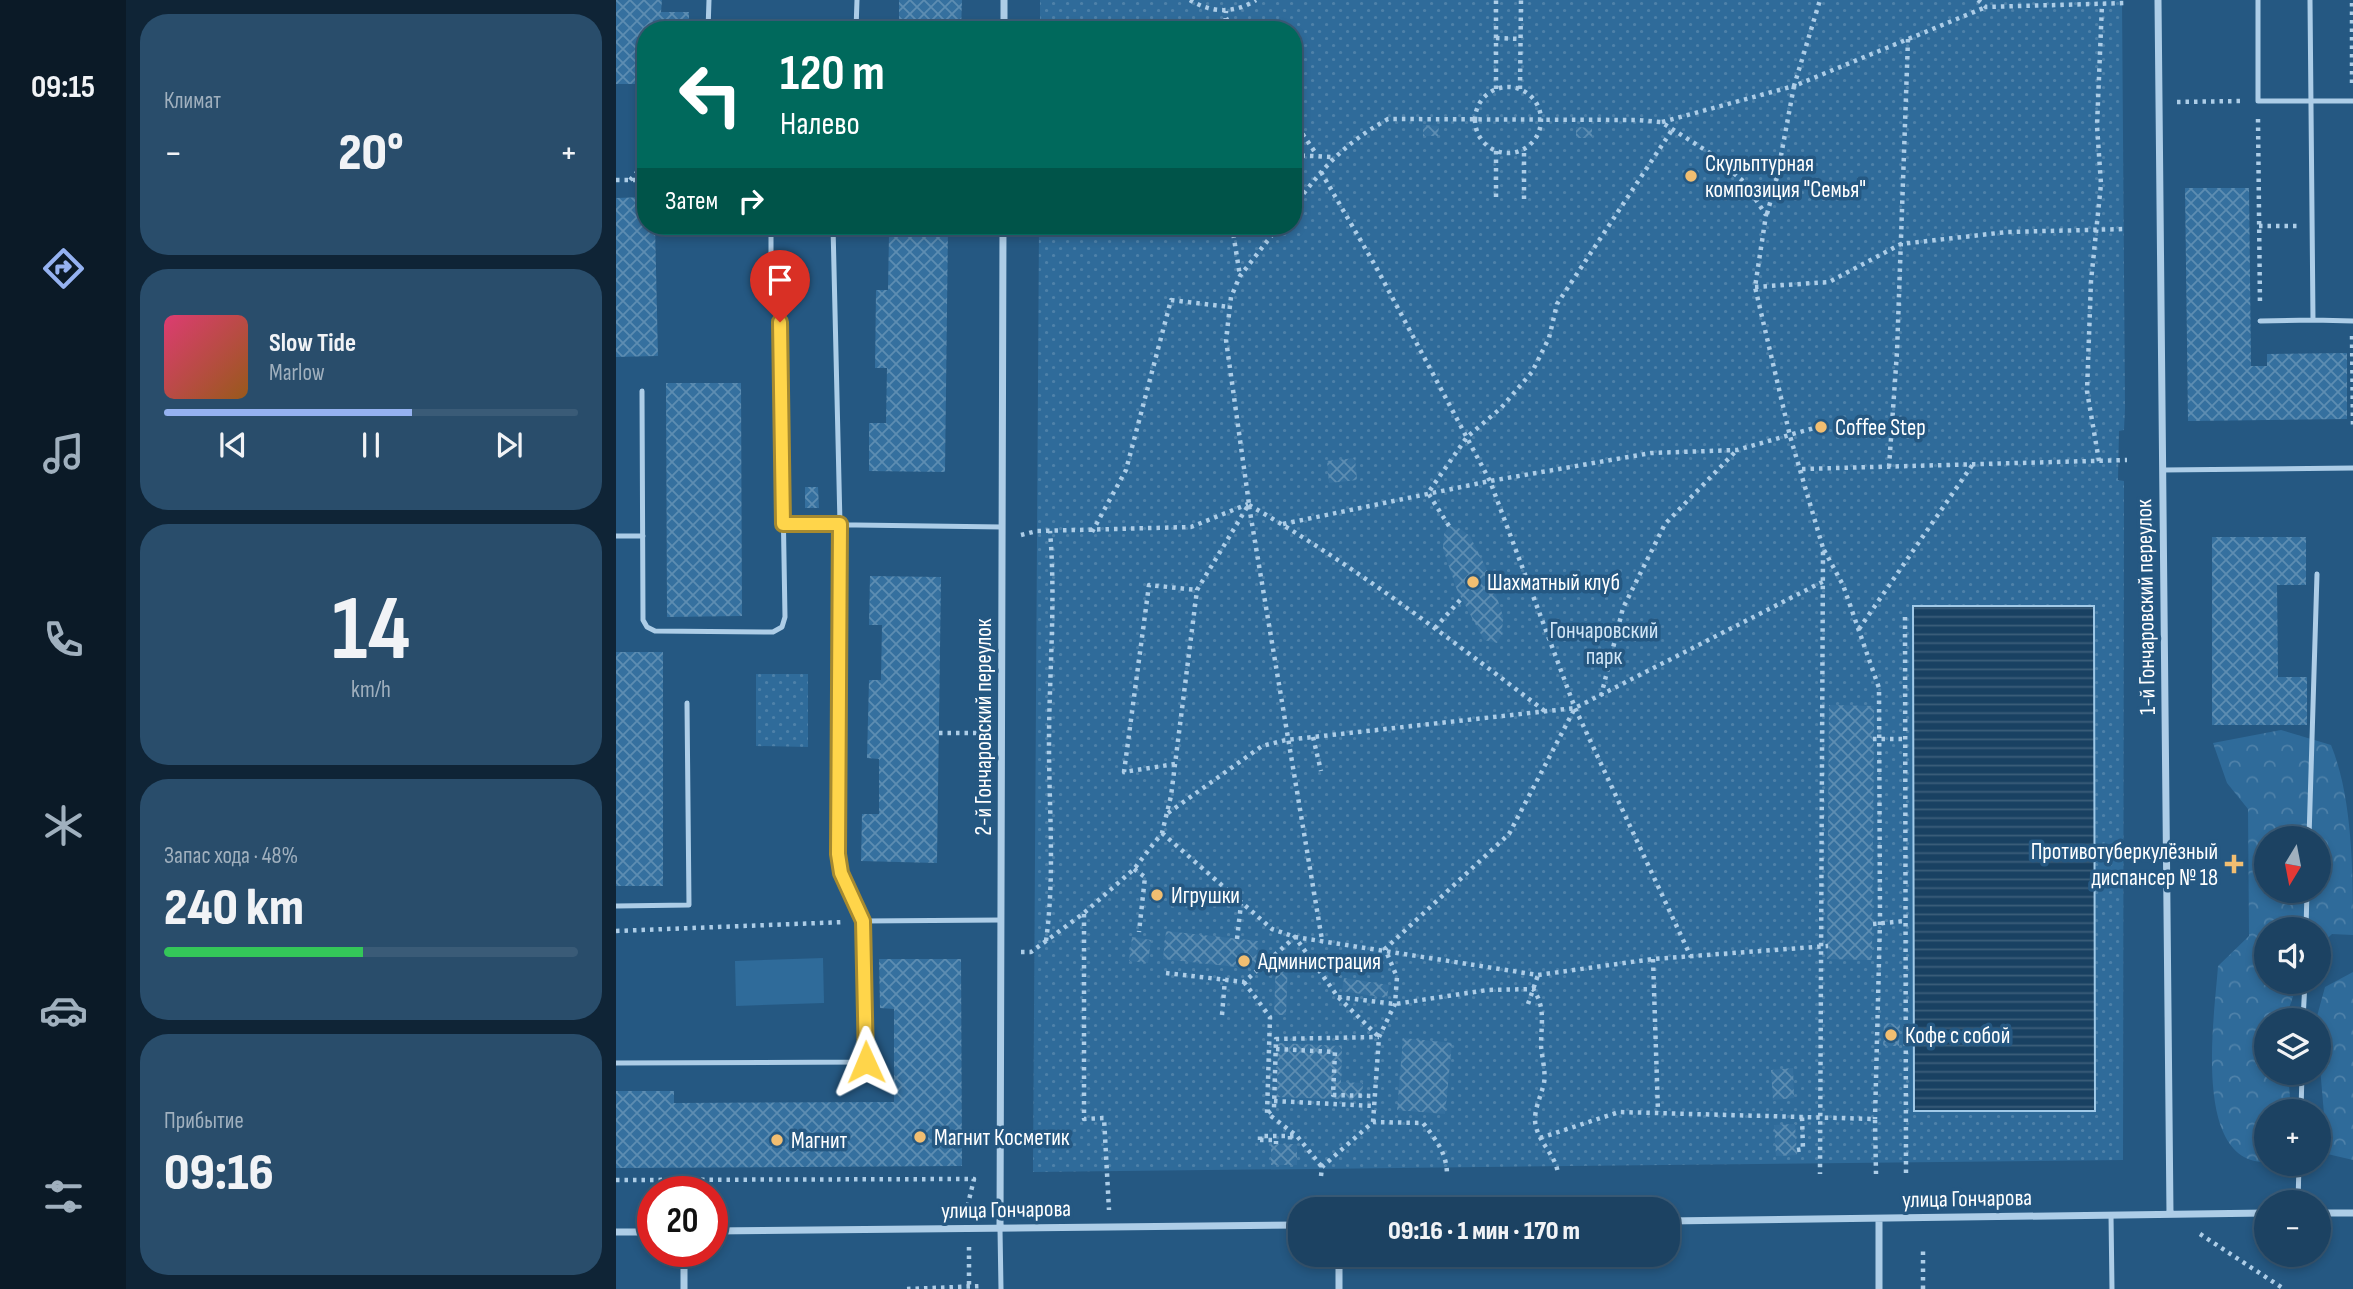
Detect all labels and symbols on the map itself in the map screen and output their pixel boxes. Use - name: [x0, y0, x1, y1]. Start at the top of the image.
- place label: Скульптурная композиция "Семья": [1705, 150, 1866, 204]
- marker: Скульптурная композиция "Семья": [1683, 168, 1699, 184]
- pin: [750, 250, 810, 322]
- place label: Coffee Step: [1835, 414, 1926, 442]
- marker: Coffee Step: [1813, 419, 1829, 435]
- street label: 1-й Гончаровский переулок: [2130, 499, 2162, 715]
- place label: Шахматный клуб: [1487, 569, 1620, 597]
- marker: Шахматный клуб: [1465, 574, 1481, 590]
- park label: Гончаровский парк: [1550, 617, 1658, 671]
- street label: 2-й Гончаровский переулок: [970, 618, 998, 836]
- north arrow: [2254, 826, 2331, 903]
- place label: Противотуберкулёзный диспансер № 18: [2031, 838, 2218, 892]
- marker: Противотуберкулёзный диспансер № 18: [2224, 854, 2244, 874]
- place label: Игрушки: [1171, 882, 1240, 910]
- marker: Игрушки: [1149, 887, 1165, 903]
- place label: Администрация: [1257, 948, 1381, 976]
- marker: Администрация: [1236, 953, 1252, 969]
- place label: Кофе с собой: [1905, 1022, 2010, 1050]
- position arrow: [829, 1025, 903, 1099]
- marker: Кофе с собой: [1883, 1027, 1899, 1043]
- place label: Магнит Косметик: [934, 1124, 1070, 1152]
- place label: Магнит: [791, 1127, 848, 1155]
- marker: Магнит Косметик: [912, 1129, 928, 1145]
- marker: Магнит: [769, 1132, 785, 1148]
- speed limit sign: 20: [637, 1176, 728, 1267]
- street label: улица Гончарова: [1902, 1184, 2032, 1214]
- street label: улица Гончарова: [941, 1195, 1071, 1225]

